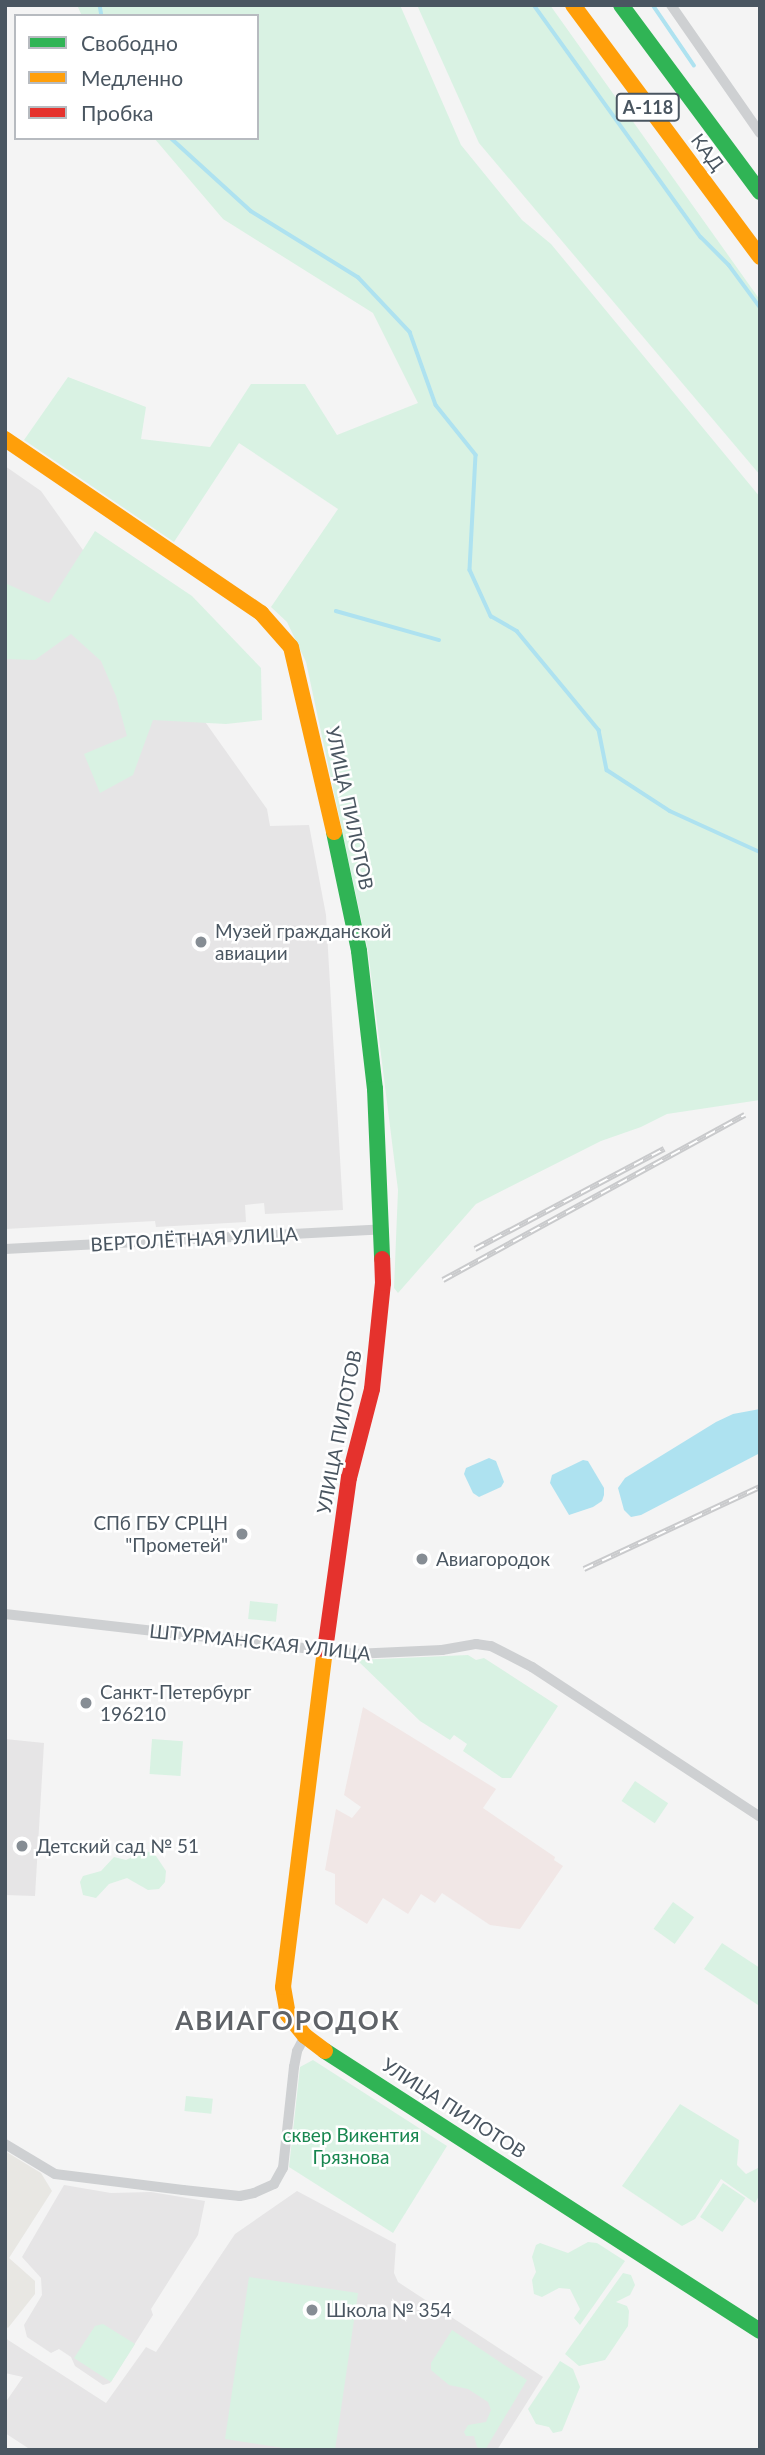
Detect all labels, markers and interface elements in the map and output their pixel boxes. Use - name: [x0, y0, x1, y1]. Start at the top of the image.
- legend: [14, 14, 259, 140]
- text: Свободно: [81, 30, 178, 55]
- text: Медленно: [81, 65, 183, 90]
- road number: А-118: [615, 92, 681, 122]
- text: Пробка: [81, 100, 154, 125]
- street label: КАД: [687, 129, 729, 175]
- street label: УЛИЦА ПИЛОТОВ: [322, 724, 378, 892]
- place label: Музей гражданской авиации: [215, 920, 392, 964]
- marker: Музей гражданской авиации: [193, 934, 209, 950]
- street label: ВЕРТОЛЁТНАЯ УЛИЦА: [90, 1222, 298, 1256]
- street label: УЛИЦА ПИЛОТОВ: [312, 1348, 366, 1516]
- place label: СПб ГБУ СРЦН "Прометей": [93, 1512, 228, 1556]
- marker: СПб ГБУ СРЦН "Прометей": [234, 1526, 250, 1542]
- place label: Авиагородок: [436, 1548, 550, 1570]
- marker: Авиагородок: [414, 1551, 430, 1567]
- street label: ШТУРМАНСКАЯ УЛИЦА: [148, 1619, 372, 1665]
- place label: Санкт-Петербург 196210: [100, 1681, 251, 1725]
- marker: Санкт-Петербург 196210: [78, 1695, 94, 1711]
- place label: Детский сад № 51: [36, 1835, 199, 1857]
- marker: Детский сад № 51: [14, 1838, 30, 1854]
- district label: АВИАГОРОДОК: [177, 2005, 399, 2037]
- street label: УЛИЦА ПИЛОТОВ: [378, 2053, 530, 2163]
- park label: сквер Викентия Грязнова: [283, 2124, 419, 2168]
- place label: Школа № 354: [326, 2299, 452, 2321]
- marker: Школа № 354: [304, 2302, 320, 2318]

